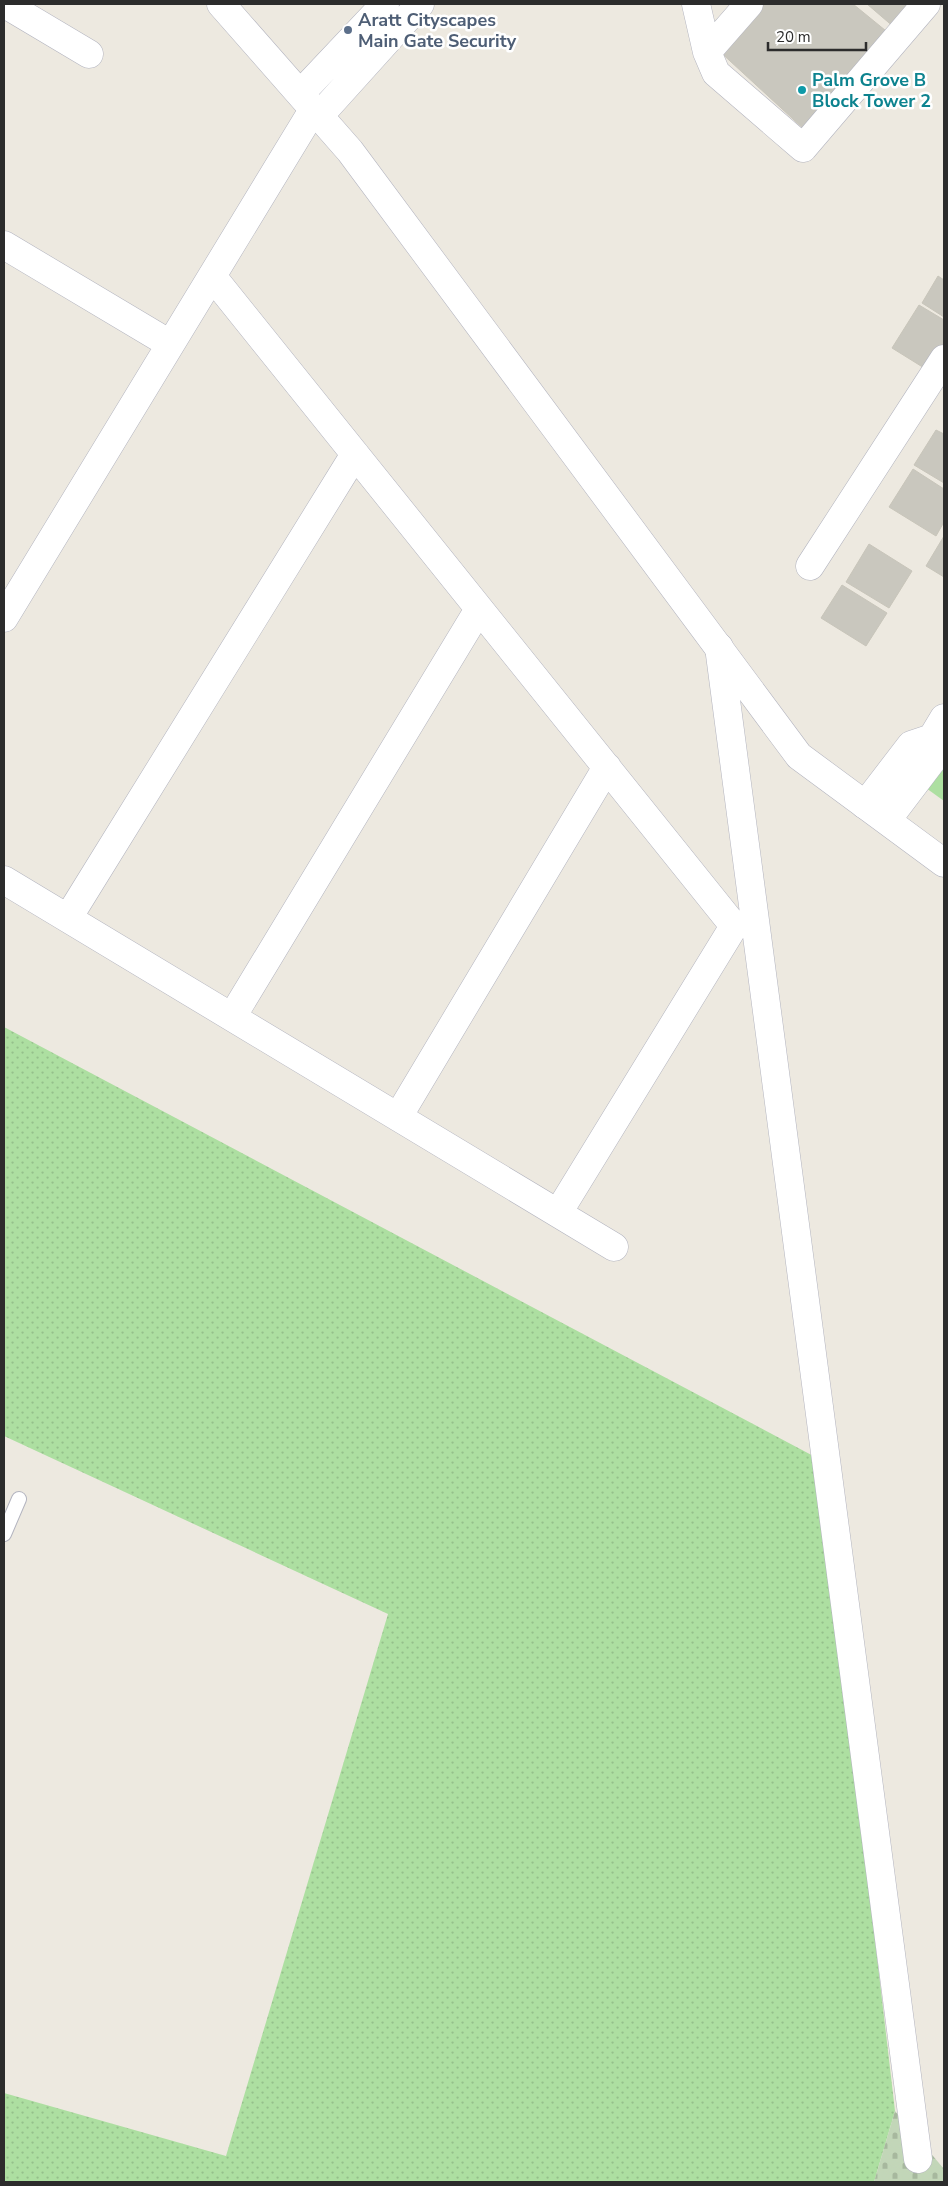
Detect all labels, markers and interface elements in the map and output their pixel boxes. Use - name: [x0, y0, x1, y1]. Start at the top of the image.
- place label: Aratt Cityscapes Main Gate Security: [358, 8, 517, 53]
- scale bar: [768, 20, 866, 52]
- marker: Aratt Cityscapes Main Gate Security: [342, 24, 354, 36]
- text: 20 m: [776, 27, 811, 47]
- place label: Palm Grove B Block Tower 2: [812, 68, 931, 113]
- marker: Palm Grove B Block Tower 2: [796, 84, 808, 96]

